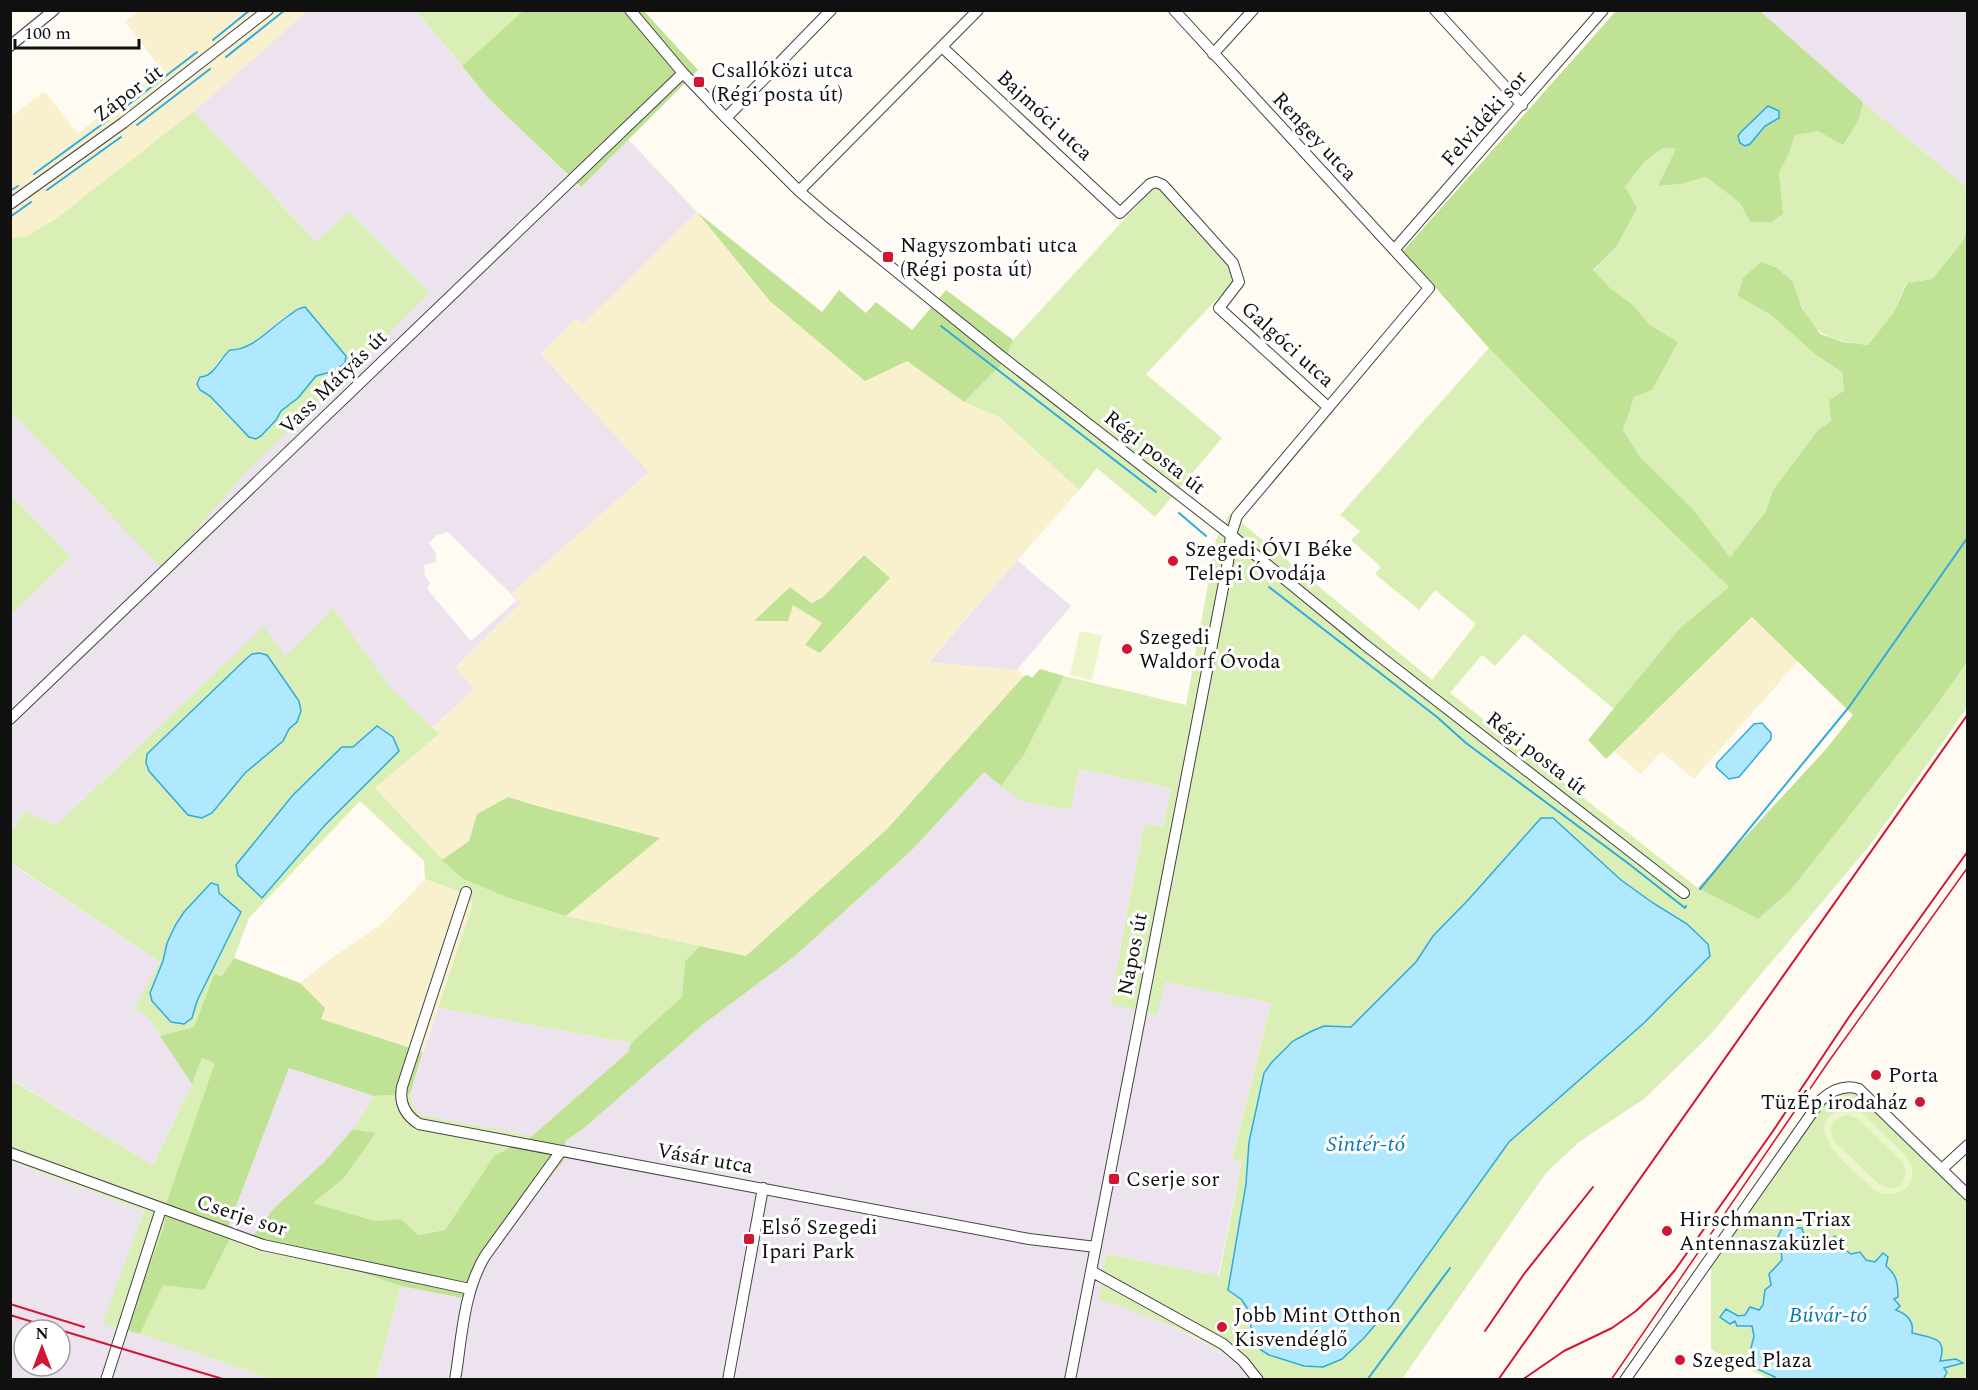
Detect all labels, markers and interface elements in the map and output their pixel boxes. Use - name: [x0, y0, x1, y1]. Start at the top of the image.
- scale bar: [15, 12, 140, 50]
- text: 100 m: [24, 20, 71, 47]
- place label: Csallóközi utca (Régi posta út): [711, 55, 854, 111]
- street label: Zápor út: [87, 57, 170, 131]
- street label: Bajmóci utca: [989, 63, 1100, 169]
- street label: Felvidéki sor: [1434, 63, 1536, 174]
- marker: Csallóközi utca (Régi posta út): [692, 75, 706, 89]
- street label: Rengey utca: [1264, 85, 1365, 189]
- place label: Nagyszombati utca (Régi posta út): [900, 230, 1078, 286]
- marker: Nagyszombati utca (Régi posta út): [881, 250, 895, 264]
- street label: Galgóci utca: [1233, 294, 1342, 396]
- street label: Vass Mátyás út: [272, 323, 395, 443]
- street label: Régi posta út: [1097, 403, 1212, 503]
- place label: Szegedi ÓVI Béke Telepi Óvodája: [1185, 534, 1352, 590]
- marker: Szegedi ÓVI Béke Telepi Óvodája: [1166, 554, 1180, 568]
- place label: Szegedi Waldorf Óvoda: [1139, 622, 1281, 678]
- marker: Szegedi Waldorf Óvoda: [1120, 642, 1134, 656]
- street label: Régi posta út: [1479, 704, 1594, 804]
- street label: Napos út: [1109, 910, 1157, 998]
- place label: Porta: [1888, 1060, 1939, 1092]
- marker: Porta: [1869, 1068, 1883, 1082]
- place label: TüzÉp irodaház: [1761, 1087, 1908, 1119]
- marker: TüzÉp irodaház: [1913, 1095, 1927, 1109]
- water label: Sintér-tó: [1327, 1128, 1405, 1161]
- street label: Vásár utca: [654, 1135, 756, 1183]
- place label: Cserje sor: [1126, 1164, 1220, 1196]
- marker: Cserje sor: [1107, 1172, 1121, 1186]
- street label: Cserje sor: [192, 1186, 291, 1246]
- place label: Hirschmann-Triax Antennaszaküzlet: [1679, 1204, 1851, 1260]
- place label: Első Szegedi Ipari Park: [761, 1212, 878, 1268]
- marker: Hirschmann-Triax Antennaszaküzlet: [1660, 1224, 1674, 1238]
- marker: Első Szegedi Ipari Park: [742, 1232, 756, 1246]
- water label: Búvár-tó: [1788, 1299, 1868, 1332]
- place label: Jobb Mint Otthon Kisvendéglő: [1234, 1300, 1401, 1356]
- north arrow: [12, 1318, 72, 1378]
- marker: Jobb Mint Otthon Kisvendéglő: [1215, 1320, 1229, 1334]
- text: N: [35, 1322, 49, 1346]
- place label: Szeged Plaza: [1692, 1345, 1813, 1377]
- marker: Szeged Plaza: [1673, 1353, 1687, 1367]

